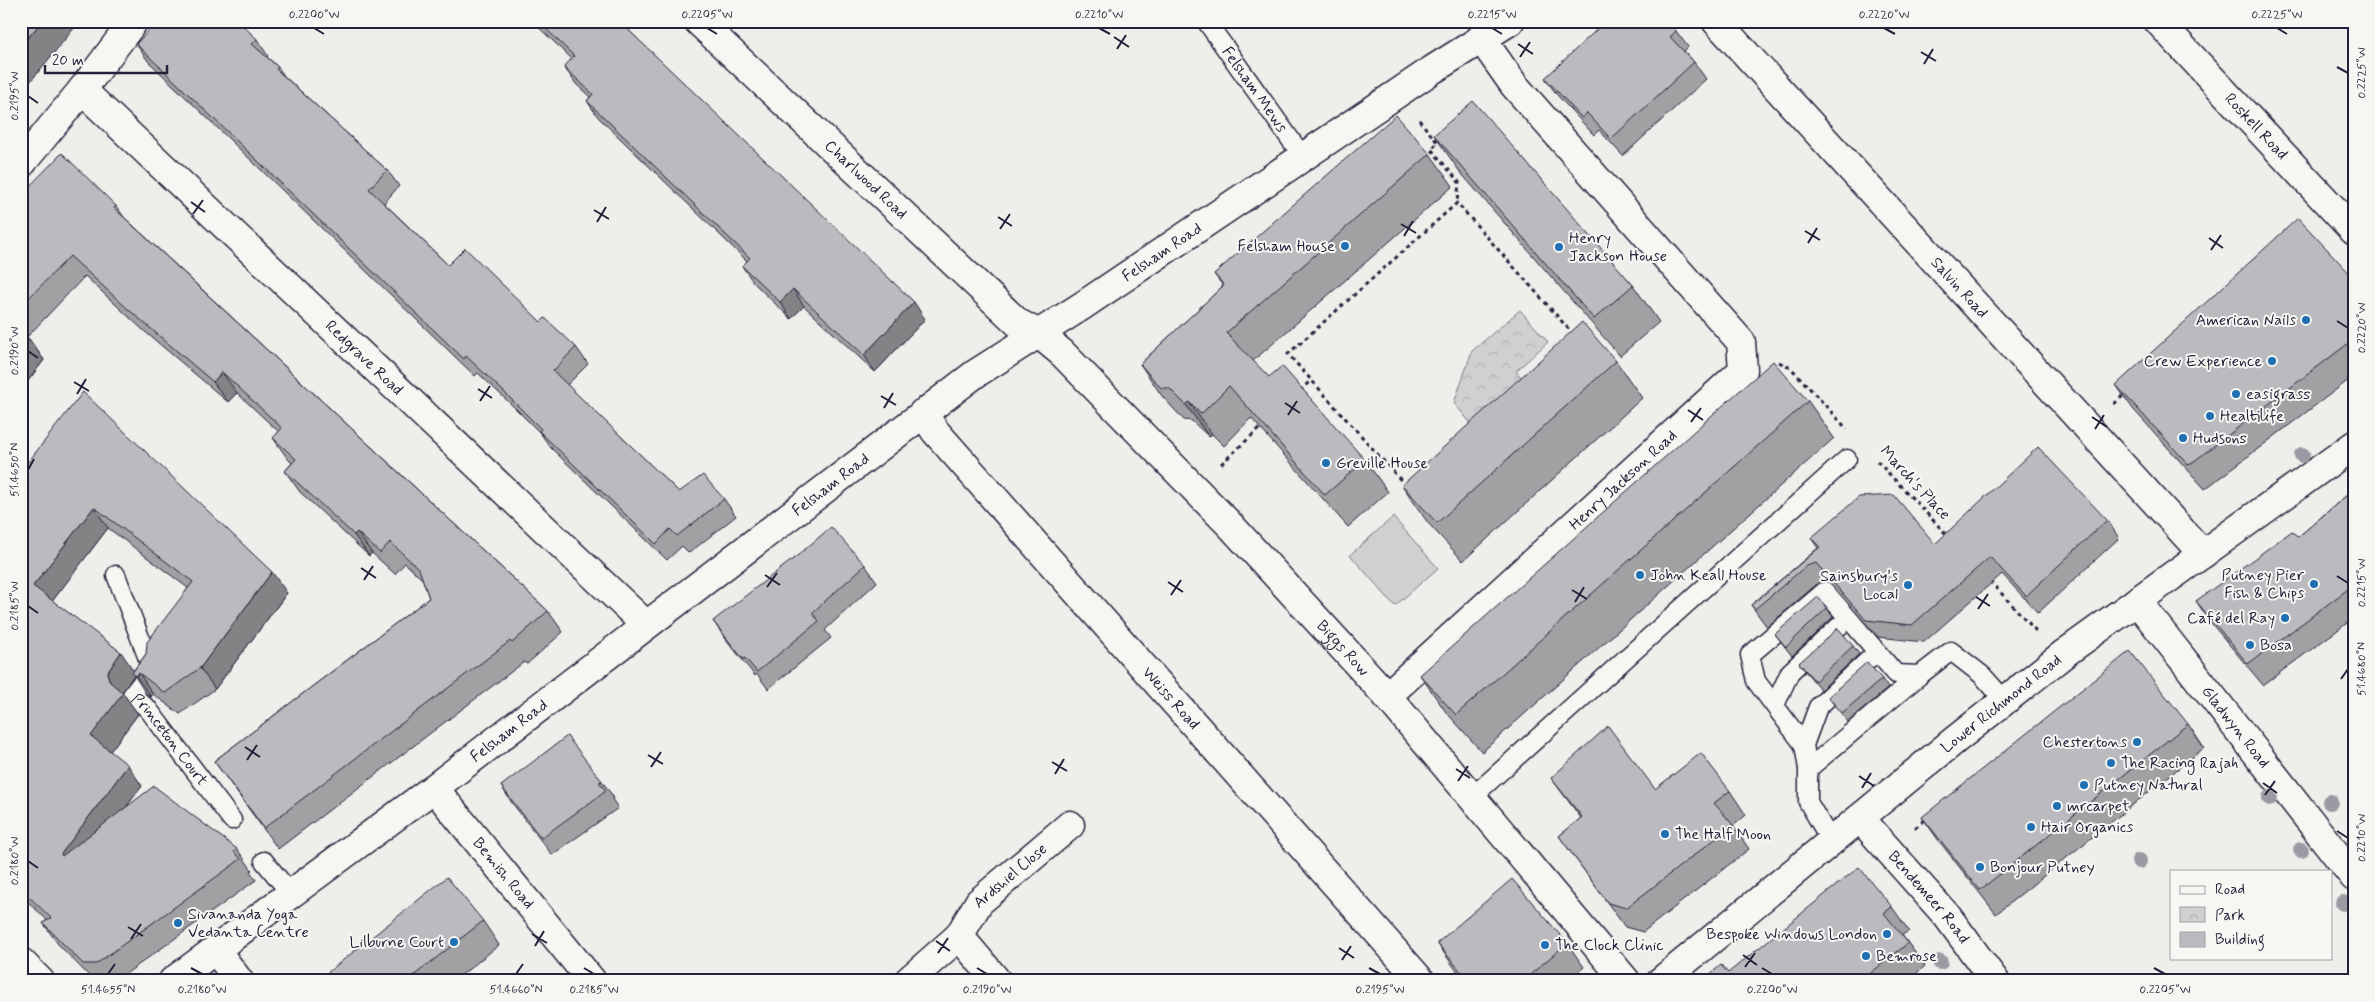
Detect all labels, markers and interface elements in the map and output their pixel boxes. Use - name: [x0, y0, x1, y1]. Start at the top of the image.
- text: 0.2200°W: [289, 7, 339, 23]
- text: 0.2205°W: [681, 7, 733, 23]
- text: 0.2210°W: [1075, 7, 1123, 23]
- text: 0.2215°W: [1468, 7, 1516, 23]
- text: 0.2220°W: [1859, 7, 1909, 23]
- text: 0.2225°W: [2251, 7, 2303, 23]
- scale bar: [45, 42, 168, 74]
- street label: Felsham Mews: [1217, 42, 1293, 136]
- text: 0.2225°W: [2354, 47, 2370, 99]
- text: 20 m: [52, 51, 84, 71]
- text: 0.2195°W: [7, 71, 23, 121]
- street label: Roskell Road: [2220, 89, 2292, 164]
- street label: Charlwood Road: [820, 135, 912, 224]
- street label: Felsham Road: [1118, 218, 1206, 287]
- place label: Henry Jackson House: [1569, 228, 1667, 267]
- place label: Felsham House: [1238, 236, 1335, 257]
- marker: Felsham House: [1339, 240, 1351, 252]
- marker: Henry Jackson House: [1553, 241, 1565, 253]
- street label: Salvin Road: [1926, 252, 1993, 323]
- text: 0.2220°W: [2354, 303, 2370, 353]
- place label: American Nails: [2196, 310, 2296, 331]
- marker: American Nails: [2300, 314, 2312, 326]
- street label: Redgrave Road: [321, 316, 408, 400]
- text: 0.2190°W: [7, 327, 23, 375]
- place label: Crew Experience: [2144, 351, 2262, 372]
- marker: Crew Experience: [2266, 355, 2278, 367]
- place label: easigrass: [2246, 384, 2310, 406]
- marker: easigrass: [2230, 388, 2242, 400]
- place label: Healtilife: [2220, 406, 2284, 427]
- marker: Healtilife: [2204, 410, 2216, 422]
- street label: Henry Jackson Road: [1565, 425, 1681, 535]
- place label: Hudsons: [2193, 428, 2247, 449]
- marker: Hudsons: [2177, 432, 2189, 444]
- street label: March's Place: [1875, 441, 1955, 525]
- text: 51.4650°N: [7, 443, 23, 497]
- street label: Felsham Road: [788, 448, 874, 521]
- place label: Greville House: [1336, 453, 1428, 474]
- marker: Greville House: [1320, 457, 1332, 469]
- text: 0.2215°W: [2354, 559, 2370, 607]
- place label: John Keall House: [1650, 565, 1767, 586]
- place label: Putney Pier Fish & Chips: [2222, 565, 2305, 604]
- place label: Sainsbury's Local: [1820, 566, 1898, 605]
- marker: John Keall House: [1634, 569, 1646, 581]
- marker: Putney Pier Fish & Chips: [2308, 578, 2320, 590]
- marker: Sainsbury's Local: [1902, 579, 1914, 591]
- text: 0.2185°W: [7, 581, 23, 631]
- place label: Café del Ray: [2187, 608, 2275, 629]
- marker: Café del Ray: [2279, 612, 2291, 624]
- street label: Biggs Row: [1312, 615, 1374, 681]
- place label: Bosa: [2260, 635, 2292, 656]
- marker: Bosa: [2244, 639, 2256, 651]
- text: 51.4680°N: [2354, 642, 2370, 696]
- street label: Lower Richmond Road: [1937, 649, 2066, 758]
- street label: Weiss Road: [1138, 662, 1204, 734]
- street label: Gladwyn Road: [2197, 681, 2275, 772]
- street label: Princeton Court: [127, 689, 213, 790]
- street label: Felsham Road: [466, 694, 552, 767]
- place label: Chestertons: [2042, 732, 2127, 753]
- marker: Chestertons: [2131, 736, 2143, 748]
- place label: The Racing Rajah: [2121, 753, 2239, 775]
- marker: The Racing Rajah: [2105, 757, 2117, 769]
- place label: Putney Natural: [2094, 775, 2203, 796]
- marker: Putney Natural: [2078, 779, 2090, 791]
- place label: mrcarpet: [2067, 796, 2130, 817]
- marker: mrcarpet: [2051, 800, 2063, 812]
- text: 0.2210°W: [2354, 814, 2370, 862]
- place label: Hair Organics: [2041, 817, 2133, 838]
- marker: Hair Organics: [2025, 821, 2037, 833]
- place label: The Half Moon: [1675, 824, 1771, 845]
- marker: The Half Moon: [1659, 828, 1671, 840]
- street label: Bemish Road: [468, 833, 539, 913]
- text: 0.2180°W: [7, 837, 23, 885]
- street label: Ardshiel Close: [969, 839, 1051, 913]
- street label: Bendemeer Road: [1883, 846, 1974, 948]
- place label: Bonjour Putney: [1990, 857, 2095, 878]
- marker: Bonjour Putney: [1974, 861, 1986, 873]
- legend: [2170, 870, 2332, 960]
- text: Road: [2215, 880, 2245, 900]
- place label: Sivananda Yoga Vedanta Centre: [188, 904, 309, 943]
- text: Park: [2215, 906, 2245, 926]
- marker: Sivananda Yoga Vedanta Centre: [172, 917, 184, 929]
- place label: Bespoke Windows London: [1706, 924, 1877, 945]
- marker: Bespoke Windows London: [1881, 928, 1893, 940]
- text: Building: [2215, 930, 2265, 951]
- place label: Lilburne Court: [350, 932, 444, 953]
- place label: The Clock Clinic: [1555, 935, 1664, 956]
- marker: Lilburne Court: [448, 936, 460, 948]
- marker: The Clock Clinic: [1539, 939, 1551, 951]
- place label: Bemrose: [1876, 946, 1937, 967]
- marker: Bemrose: [1860, 950, 1872, 962]
- text: 51.4655°N: [81, 982, 135, 998]
- text: 0.2180°W: [178, 982, 226, 998]
- text: 51.4660°N: [489, 982, 543, 998]
- text: 0.2185°W: [569, 982, 619, 998]
- text: 0.2190°W: [963, 982, 1011, 998]
- text: 0.2195°W: [1355, 982, 1405, 998]
- text: 0.2200°W: [1747, 982, 1797, 998]
- text: 0.2205°W: [2139, 982, 2191, 998]

